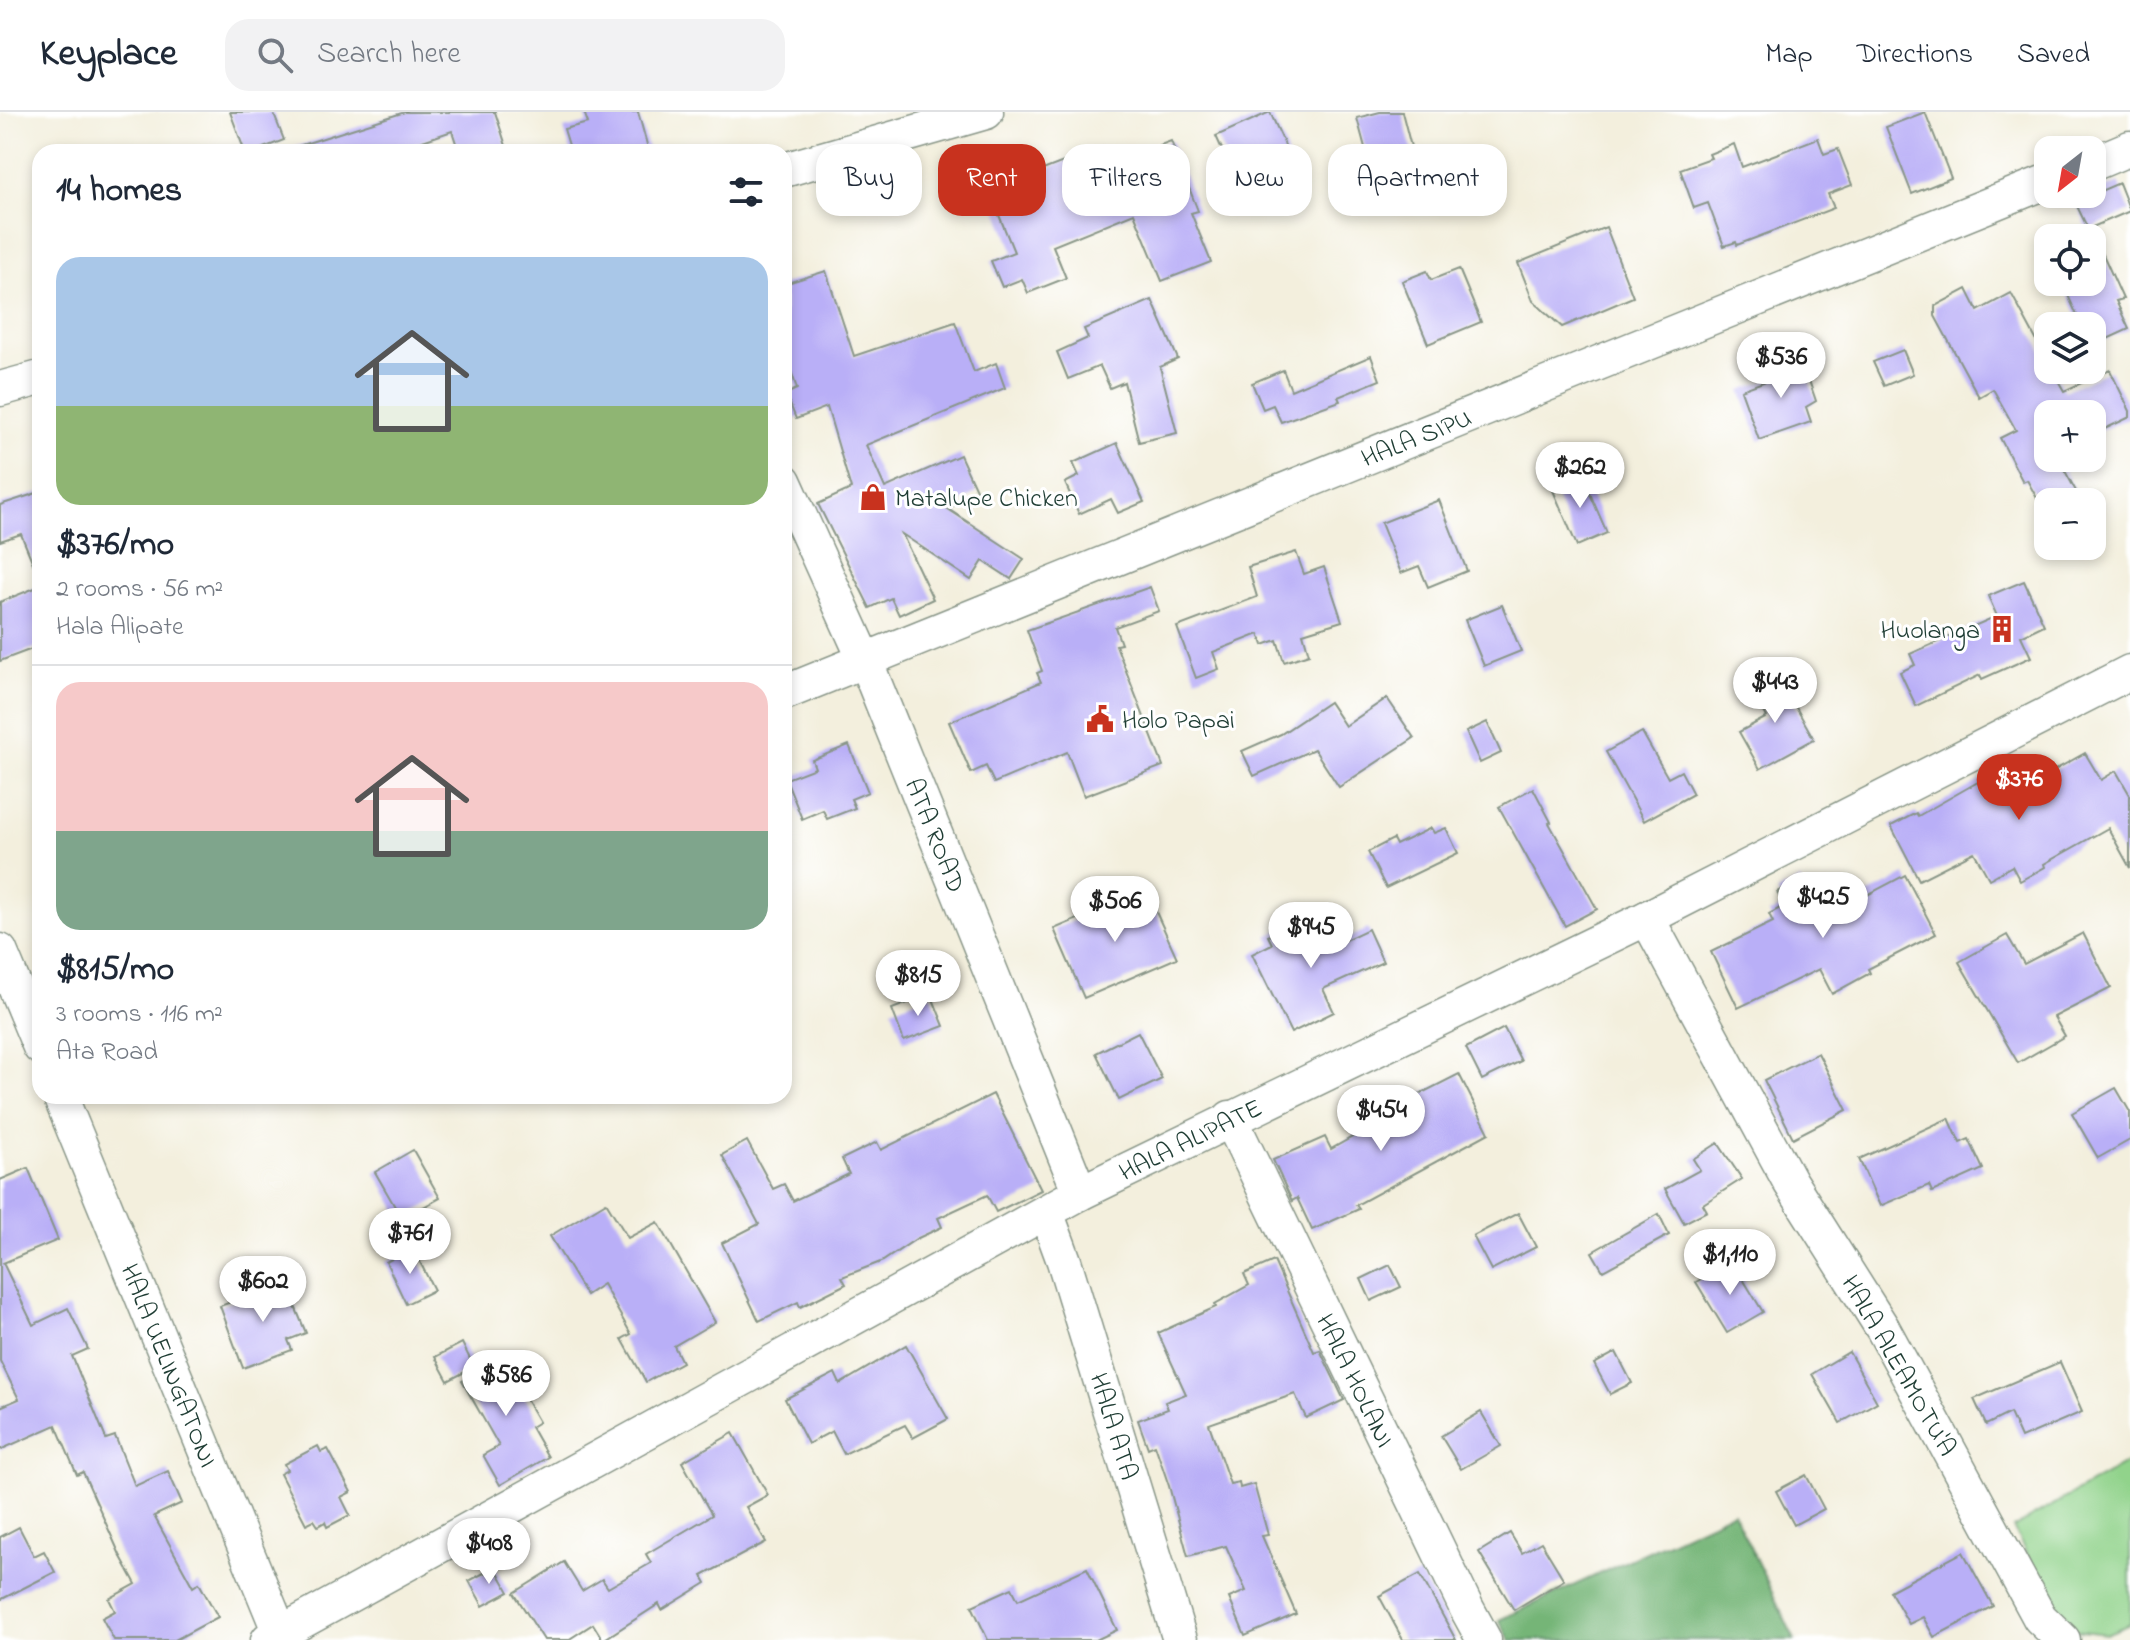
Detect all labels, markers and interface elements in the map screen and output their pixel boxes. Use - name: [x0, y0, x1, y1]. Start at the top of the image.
- search box: [225, 19, 785, 91]
- text: Keyplace: [40, 27, 177, 83]
- icon: search: [253, 33, 297, 77]
- text: Search here: [317, 33, 461, 77]
- text: Map: [1765, 35, 1813, 76]
- text: Directions: [1857, 35, 1973, 76]
- text: Saved: [2017, 35, 2090, 76]
- north arrow: [2034, 136, 2106, 208]
- map controls: [2034, 136, 2106, 560]
- chip: Buy: [816, 144, 922, 216]
- chip: Rent: [938, 144, 1046, 216]
- chip: Filters: [1062, 144, 1190, 216]
- chip: New: [1206, 144, 1312, 216]
- chip: Apartment: [1328, 144, 1507, 216]
- text: 14 homes: [56, 167, 182, 217]
- icon: filters: [724, 170, 768, 214]
- button: locate: [2034, 224, 2106, 296]
- icon: home: [340, 309, 484, 453]
- button: layers: [2034, 312, 2106, 384]
- pin: $536: [1734, 332, 1828, 400]
- text: $536: [1755, 339, 1807, 377]
- street label: HALA SIPU: [1356, 400, 1478, 479]
- button: +: [2034, 400, 2106, 472]
- pin: $262: [1533, 442, 1627, 510]
- text: $262: [1553, 449, 1607, 487]
- place label: Matalupe Chicken: [895, 481, 1078, 519]
- shop icon: Matalupe Chicken: [858, 482, 888, 512]
- button: −: [2034, 488, 2106, 560]
- text: $376/mo: [56, 521, 174, 571]
- text: 2 rooms · 56 m²: [56, 571, 223, 609]
- text: Hala Alipate: [56, 609, 184, 647]
- place label: Huolanga: [1880, 613, 1980, 651]
- building icon: Huolanga: [1987, 614, 2017, 644]
- pin: $443: [1728, 657, 1822, 725]
- text: $443: [1751, 664, 1799, 702]
- place label: Holo Papai: [1122, 703, 1235, 741]
- public building icon: Holo Papai: [1085, 704, 1115, 734]
- icon: home: [340, 734, 484, 878]
- pin: $376: [1972, 754, 2066, 822]
- text: $376: [1995, 761, 2043, 799]
- street label: ATA ROAD: [893, 773, 973, 899]
- pin: $425: [1776, 872, 1870, 940]
- pin: $506: [1068, 876, 1162, 944]
- text: $425: [1796, 879, 1850, 917]
- text: $506: [1088, 883, 1142, 921]
- pin: $945: [1264, 902, 1358, 970]
- text: $945: [1286, 909, 1336, 947]
- text: $815/mo: [56, 946, 174, 996]
- pin: $815: [871, 950, 965, 1018]
- text: $815: [894, 957, 942, 995]
- text: 3 rooms · 116 m²: [56, 996, 223, 1034]
- text: Ata Road: [56, 1034, 158, 1072]
- pin: $454: [1334, 1085, 1428, 1153]
- street label: HALA ALIPATE: [1113, 1091, 1269, 1193]
- text: $454: [1355, 1092, 1407, 1130]
- pin: $761: [363, 1208, 457, 1276]
- text: $761: [387, 1215, 433, 1253]
- pin: $1,110: [1665, 1229, 1795, 1297]
- text: $1,110: [1702, 1236, 1758, 1274]
- pin: $602: [216, 1256, 310, 1324]
- street label: HALA UELINGATONI: [109, 1259, 225, 1474]
- text: $602: [237, 1263, 289, 1301]
- street label: HALA ALEAMOTU'A: [1830, 1269, 1965, 1464]
- street label: HALA HOLANI: [1304, 1308, 1402, 1455]
- pin: $586: [459, 1350, 553, 1418]
- text: $586: [480, 1357, 532, 1395]
- street label: HALA ATA: [1078, 1369, 1146, 1485]
- pin: $408: [442, 1518, 536, 1586]
- text: $408: [465, 1525, 513, 1563]

